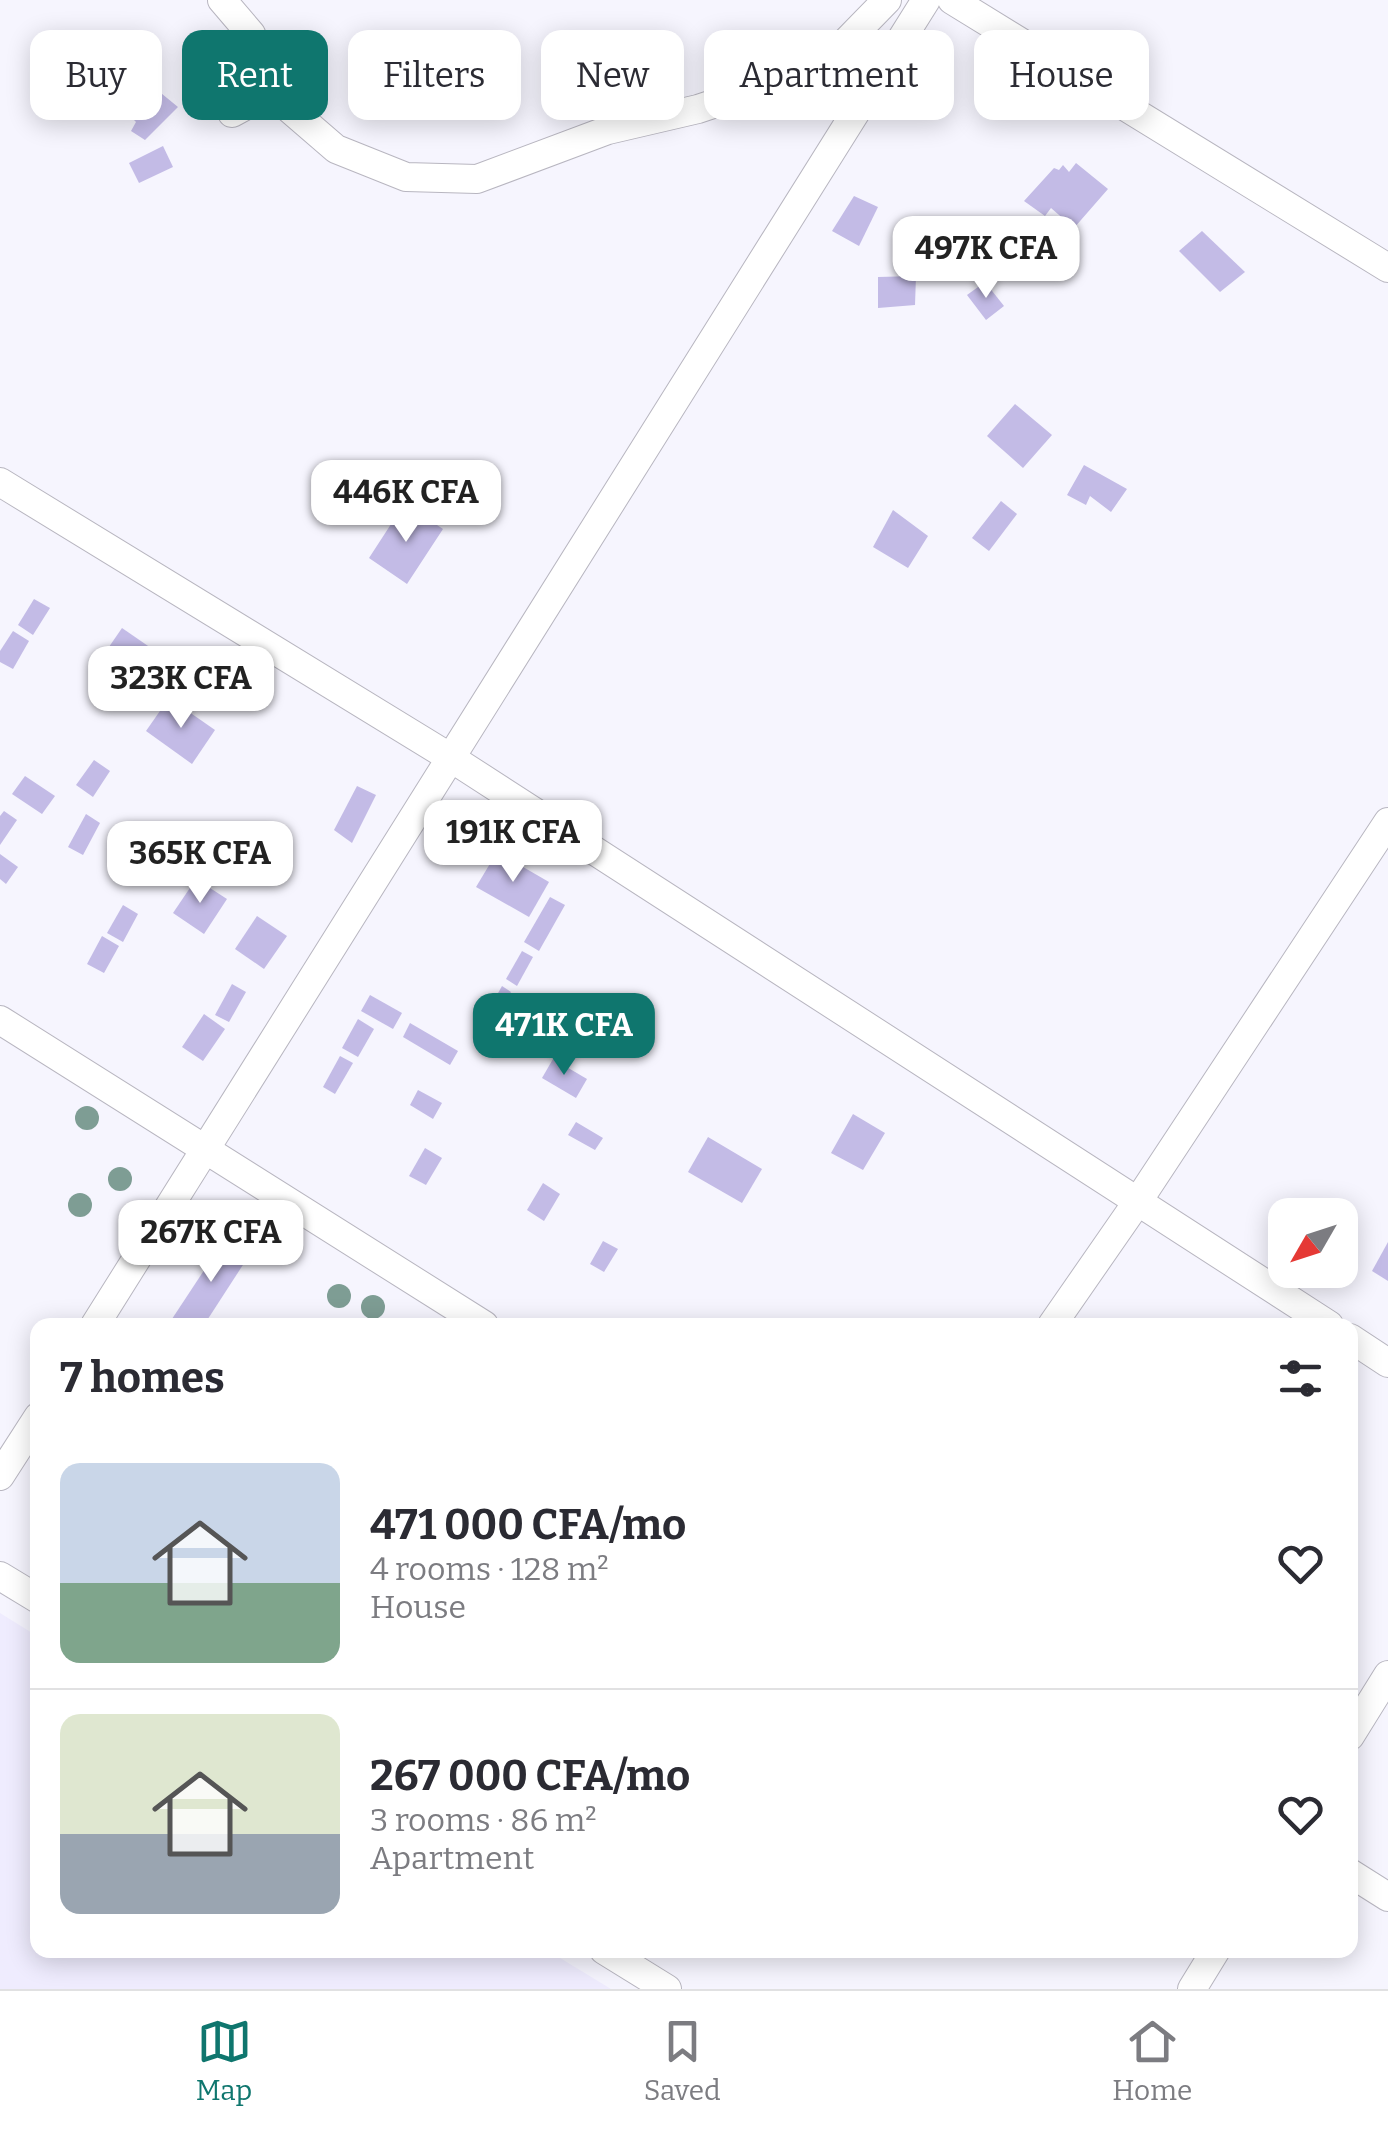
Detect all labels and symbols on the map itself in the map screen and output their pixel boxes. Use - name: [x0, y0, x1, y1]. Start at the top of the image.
- pin: 497K CFA: [883, 216, 1089, 301]
- pin: 446K CFA: [303, 460, 509, 545]
- pin: 323K CFA: [78, 646, 284, 731]
- pin: 191K CFA: [410, 800, 616, 885]
- pin: 365K CFA: [97, 821, 303, 906]
- pin: 471K CFA: [461, 993, 667, 1078]
- north arrow: [1268, 1198, 1358, 1288]
- pin: 267K CFA: [108, 1200, 314, 1285]

